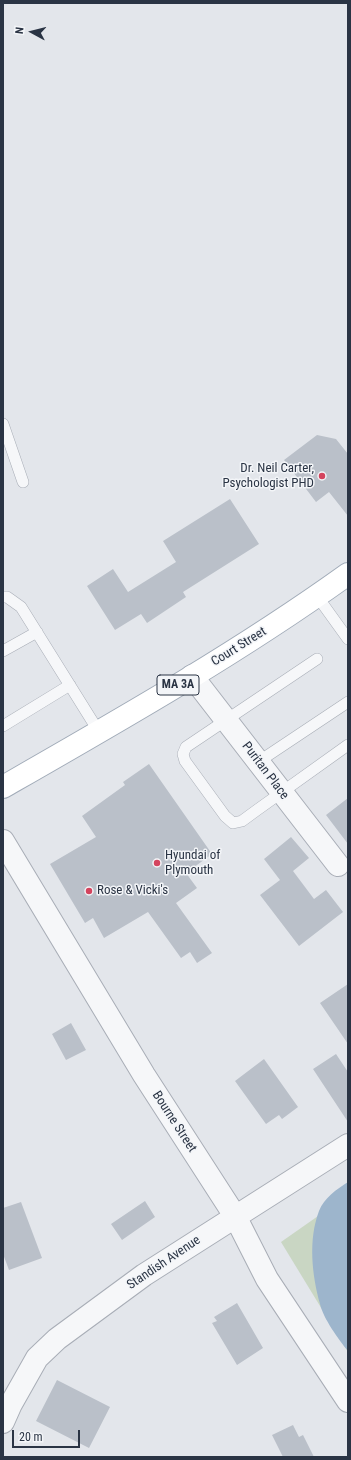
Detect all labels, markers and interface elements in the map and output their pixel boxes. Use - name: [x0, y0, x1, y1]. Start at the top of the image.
- north arrow: [12, 12, 52, 52]
- text: N: [13, 26, 26, 35]
- place label: Dr. Neil Carter, Psychologist PHD: [222, 461, 314, 492]
- marker: Dr. Neil Carter, Psychologist PHD: [317, 471, 327, 481]
- street label: Court Street: [209, 624, 269, 670]
- road number: MA 3A: [157, 675, 199, 695]
- street label: Puritan Place: [238, 739, 292, 803]
- place label: Hyundai of Plymouth: [165, 848, 220, 879]
- marker: Hyundai of Plymouth: [152, 858, 162, 868]
- place label: Rose & Vicki's: [97, 883, 168, 899]
- marker: Rose & Vicki's: [84, 886, 94, 896]
- street label: Bourne Street: [148, 1089, 200, 1155]
- street label: Standish Avenue: [124, 1233, 204, 1293]
- scale bar: [14, 1422, 82, 1448]
- text: 20 m: [19, 1430, 43, 1444]

